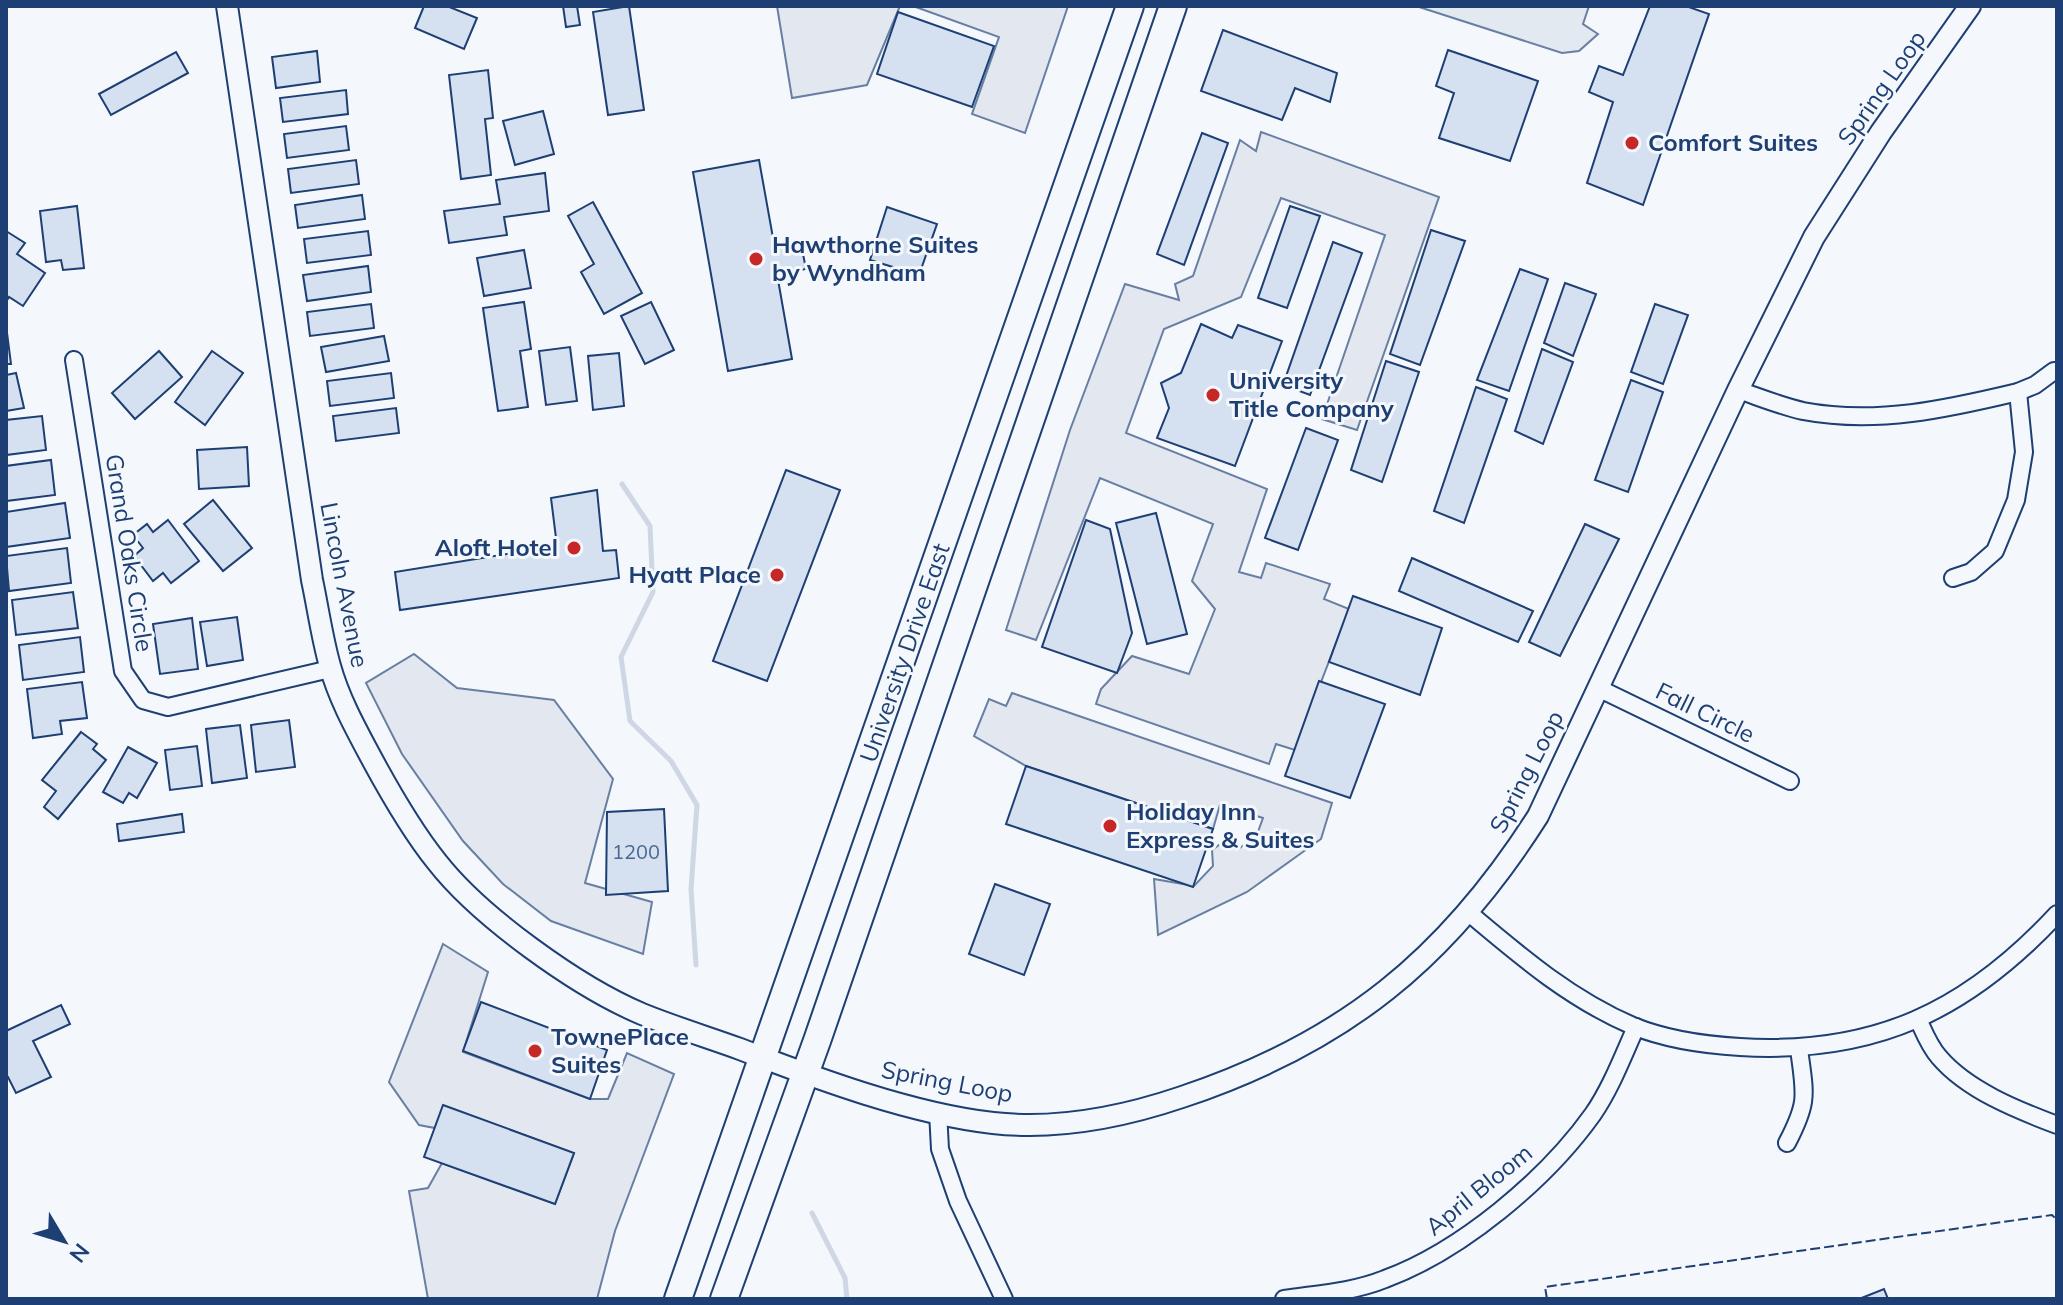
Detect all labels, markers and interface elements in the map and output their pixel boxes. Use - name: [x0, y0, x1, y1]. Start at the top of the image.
- street label: Spring Loop: [1831, 24, 1932, 151]
- place label: Comfort Suites: [1648, 127, 1818, 157]
- marker: Comfort Suites: [1623, 134, 1641, 152]
- place label: Hawthorne Suites by Wyndham: [772, 229, 978, 287]
- marker: Hawthorne Suites by Wyndham: [747, 250, 765, 268]
- place label: University Title Company: [1229, 365, 1395, 423]
- marker: University Title Company: [1204, 386, 1222, 404]
- street label: Grand Oaks Circle: [100, 452, 160, 654]
- street label: Lincoln Avenue: [314, 500, 376, 670]
- place label: Aloft Hotel: [435, 532, 558, 562]
- marker: Aloft Hotel: [565, 539, 583, 557]
- street label: University Drive East: [853, 539, 956, 766]
- place label: Hyatt Place: [629, 559, 761, 589]
- marker: Hyatt Place: [768, 566, 786, 584]
- street label: Fall Circle: [1651, 675, 1760, 749]
- street label: Spring Loop: [1482, 705, 1570, 838]
- place label: Holiday Inn Express & Suites: [1126, 796, 1315, 854]
- marker: Holiday Inn Express & Suites: [1101, 817, 1119, 835]
- house number: 1200: [612, 839, 660, 864]
- place label: TownePlace Suites: [551, 1021, 689, 1079]
- marker: TownePlace Suites: [526, 1042, 544, 1060]
- street label: Spring Loop: [879, 1054, 1015, 1108]
- street label: April Bloom: [1419, 1137, 1538, 1241]
- north arrow: [24, 1201, 104, 1281]
- text: N: [64, 1238, 96, 1268]

